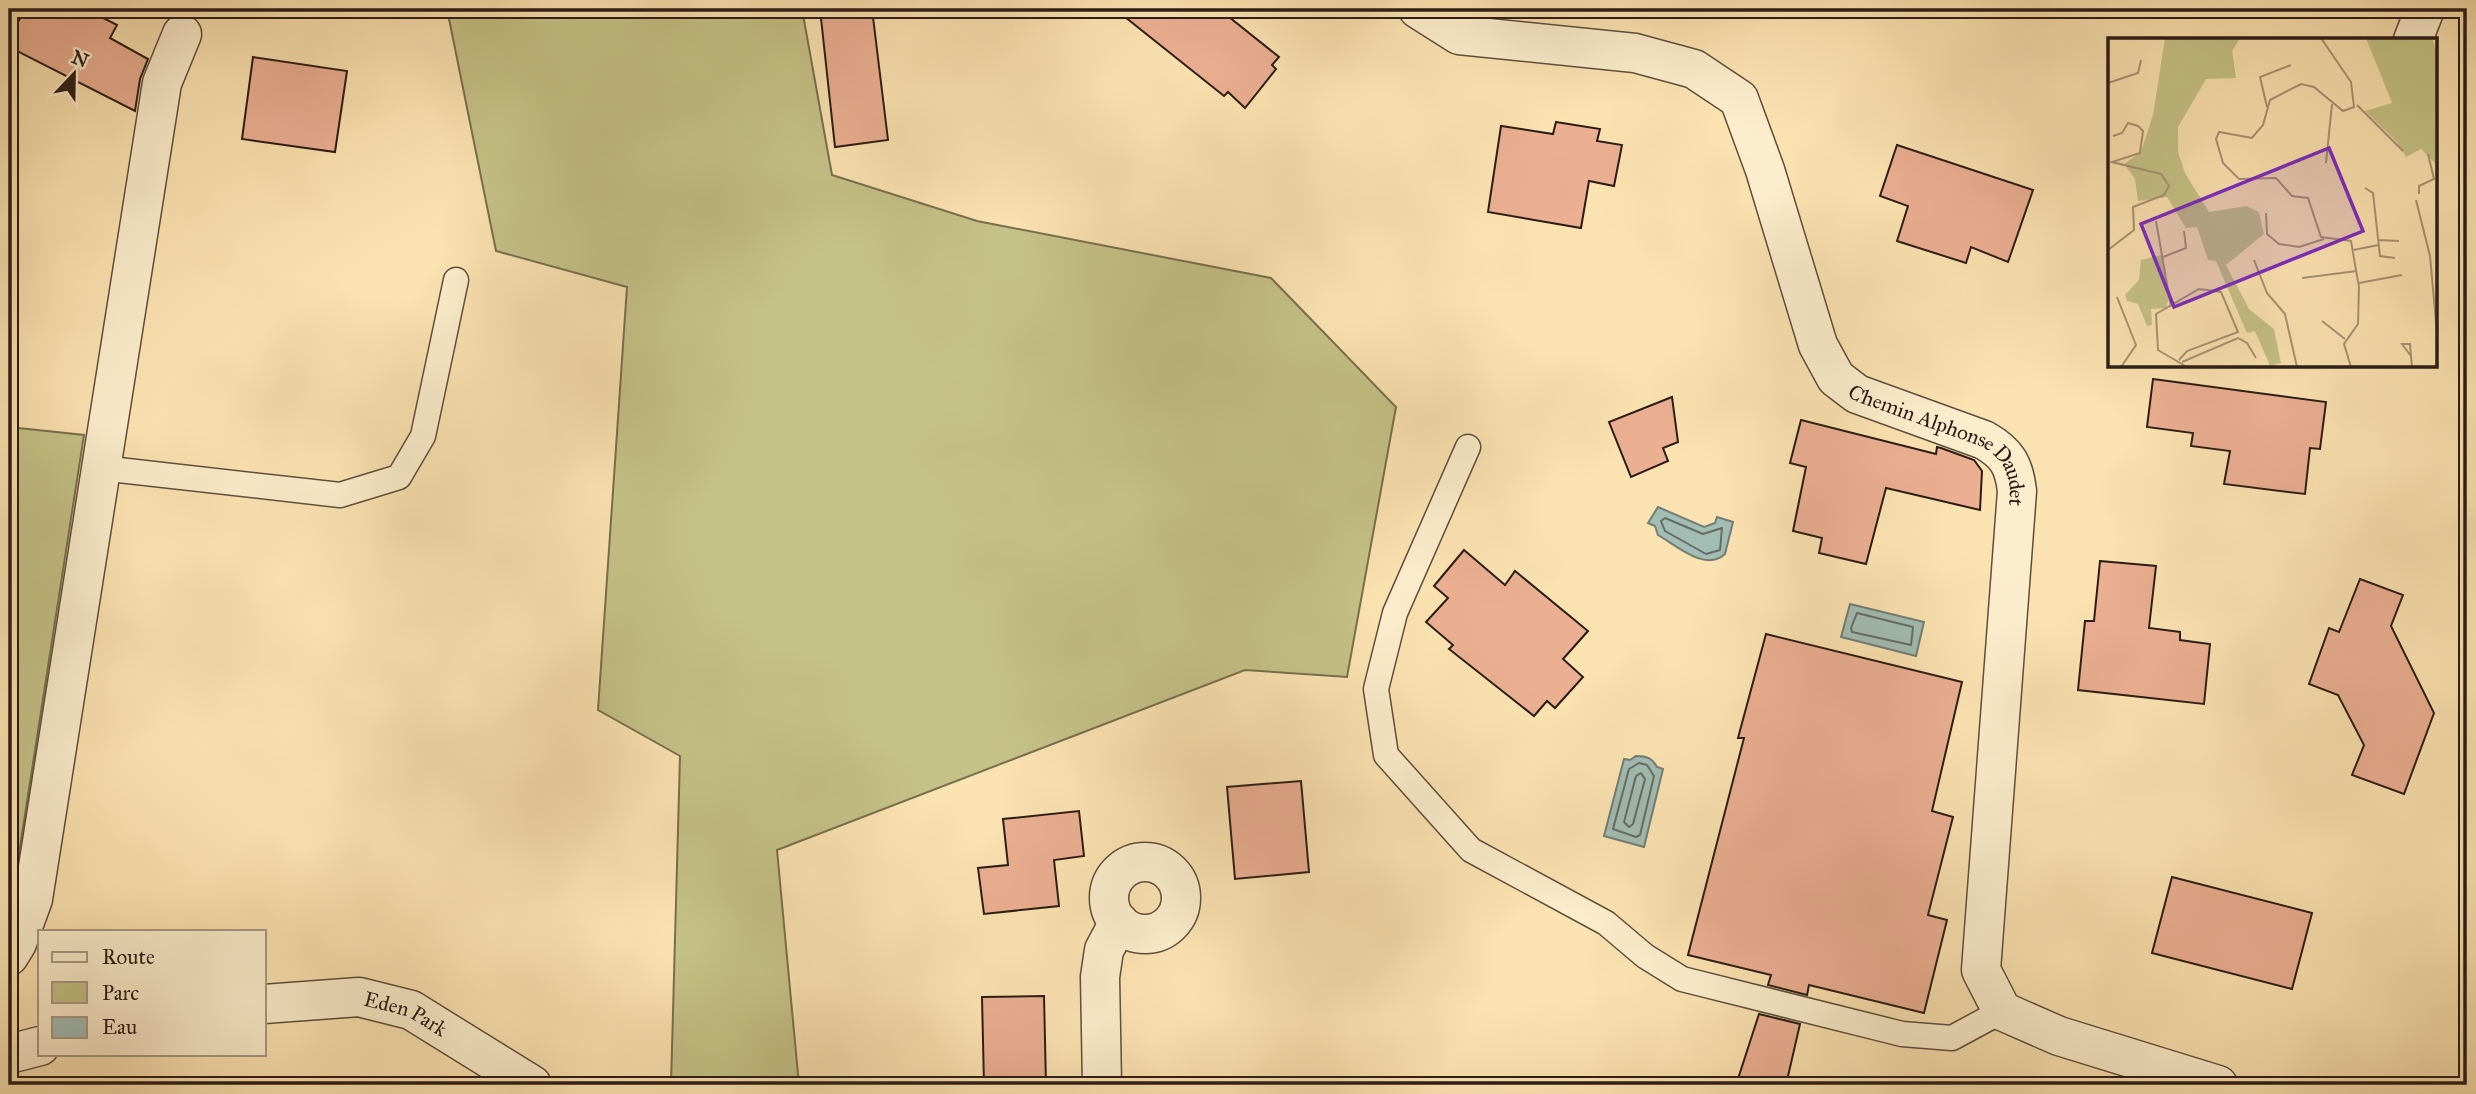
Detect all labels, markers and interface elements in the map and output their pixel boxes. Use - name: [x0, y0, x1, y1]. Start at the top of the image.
- north arrow: [38, 38, 108, 108]
- inset map: [2108, 38, 2438, 368]
- text: N: [68, 45, 92, 72]
- street label: Chemin Alphonse Daudet: [1843, 379, 2030, 508]
- legend: [38, 930, 266, 1056]
- text: Route: [102, 944, 155, 970]
- text: Parc: [102, 980, 139, 1006]
- street label: Eden Park: [361, 986, 452, 1042]
- text: Eau: [102, 1014, 137, 1040]

